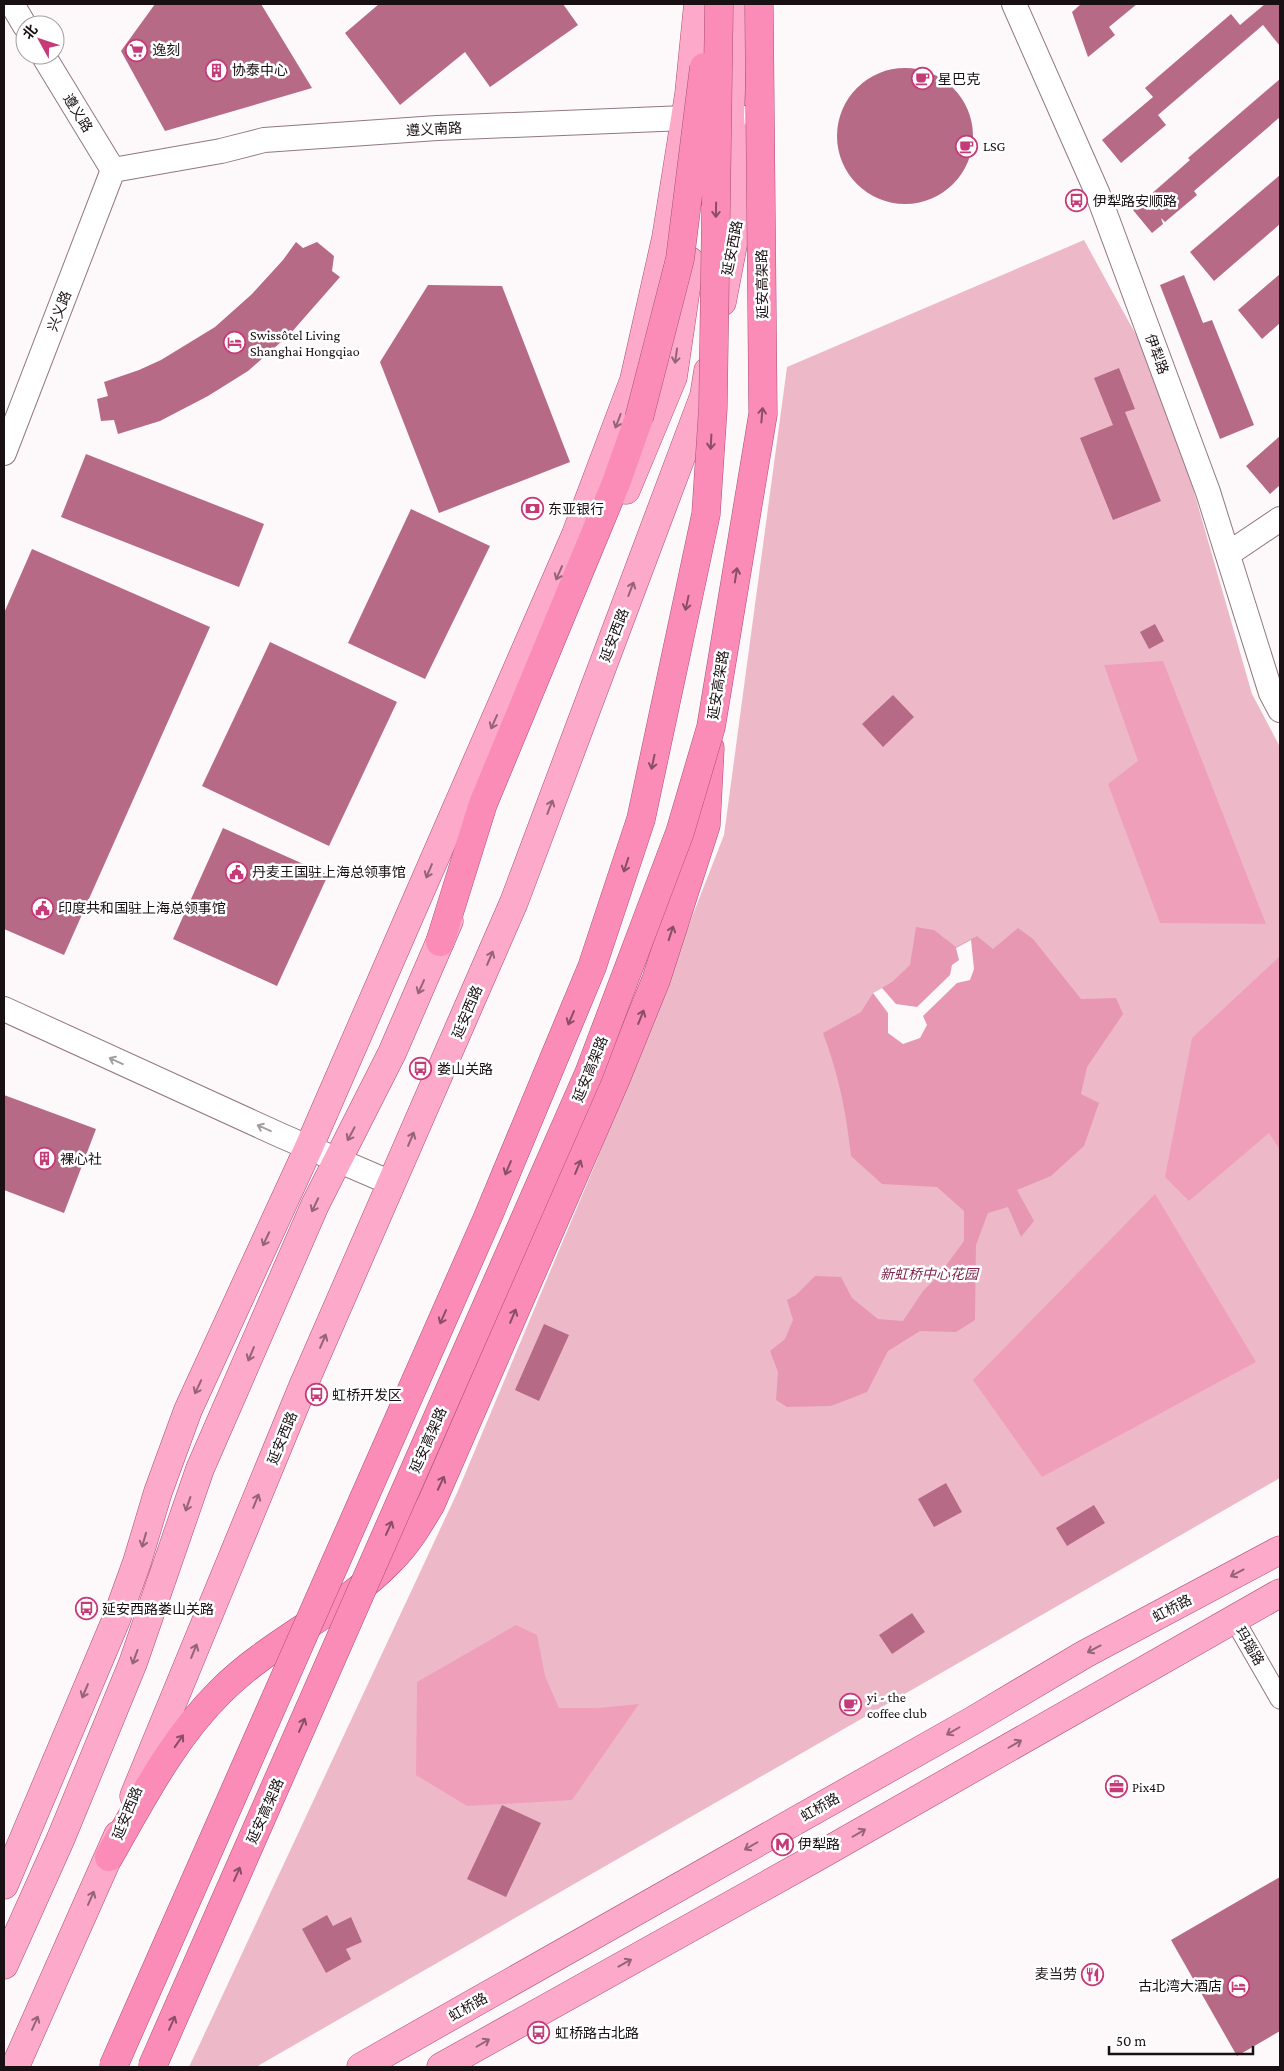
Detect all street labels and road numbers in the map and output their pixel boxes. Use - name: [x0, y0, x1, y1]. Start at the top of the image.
- street label: 遵义路: [60, 91, 96, 135]
- street label: 遵义南路: [406, 120, 462, 138]
- street label: 延安西路: [719, 219, 745, 277]
- street label: 延安高架路: [753, 249, 771, 319]
- street label: 兴义路: [44, 289, 74, 333]
- street label: 伊犁路: [1142, 332, 1172, 376]
- street label: 延安西路: [596, 606, 632, 664]
- street label: 延安高架路: [705, 649, 731, 721]
- street label: 延安西路: [449, 983, 485, 1041]
- street label: 延安高架路: [569, 1034, 611, 1104]
- street label: 延安高架路: [406, 1405, 450, 1475]
- street label: 延安西路: [264, 1409, 300, 1467]
- street label: 虹桥路: [1150, 1591, 1194, 1625]
- street label: 玛瑙路: [1233, 1624, 1267, 1668]
- street label: 延安高架路: [243, 1776, 287, 1846]
- street label: 延安西路: [109, 1784, 145, 1842]
- street label: 虹桥路: [798, 1790, 842, 1824]
- street label: 虹桥路: [446, 1990, 490, 2024]

